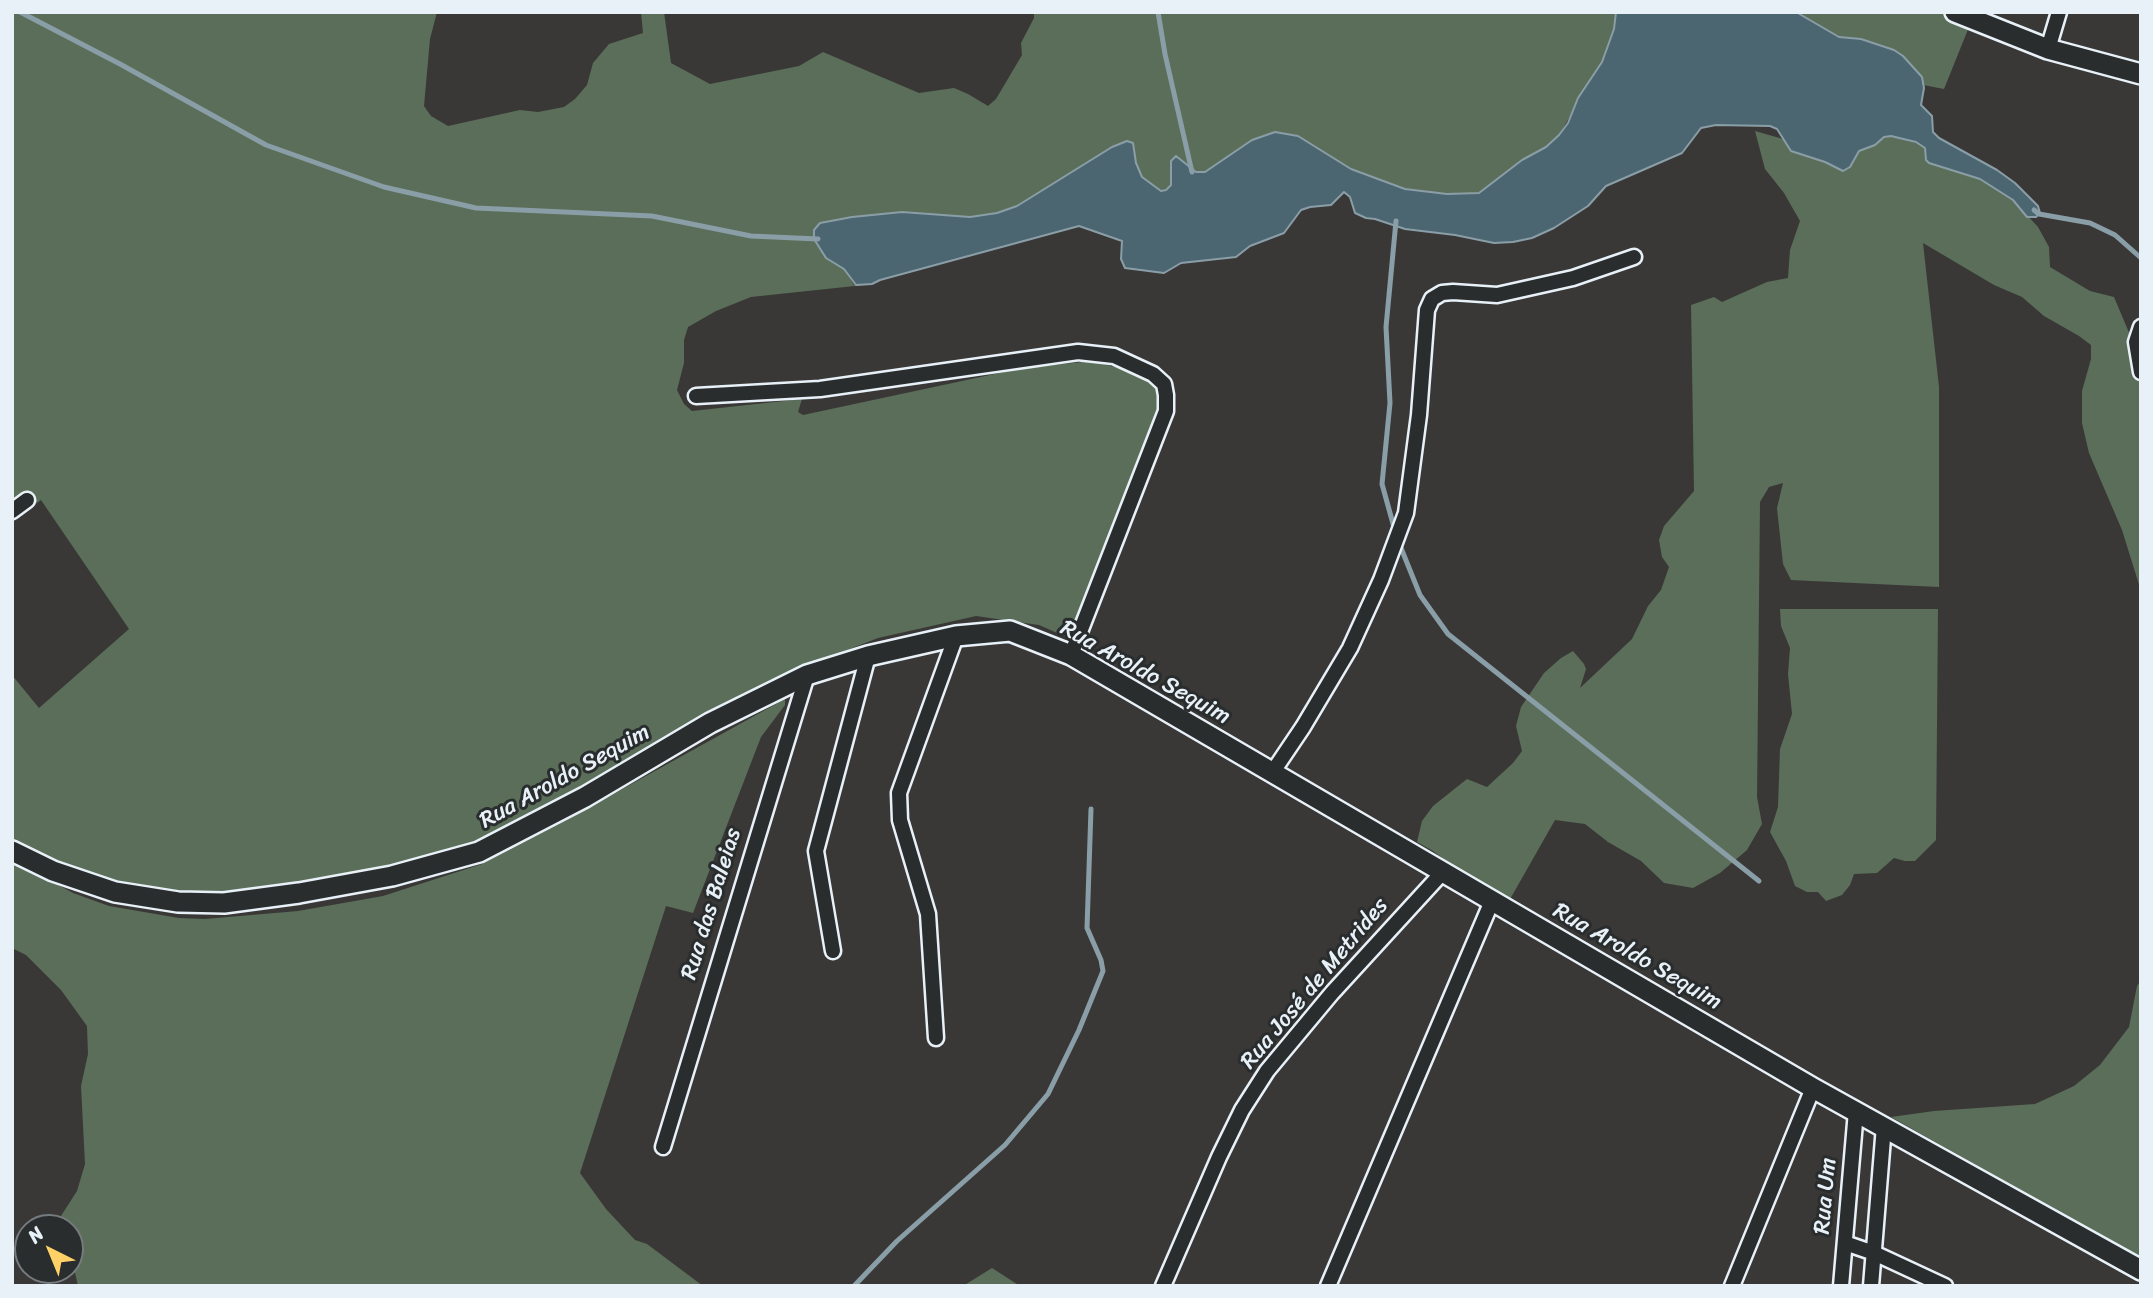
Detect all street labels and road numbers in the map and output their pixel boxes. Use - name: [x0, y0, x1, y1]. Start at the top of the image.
- street label: Rua Aroldo Sequim: [1055, 615, 1235, 731]
- street label: Rua Aroldo Sequim: [475, 719, 655, 835]
- street label: Rua das Baleias: [676, 825, 748, 983]
- street label: Rua José de Metrides: [1235, 893, 1395, 1075]
- street label: Rua Aroldo Sequim: [1548, 898, 1726, 1016]
- street label: Rua Um: [1809, 1157, 1843, 1235]

